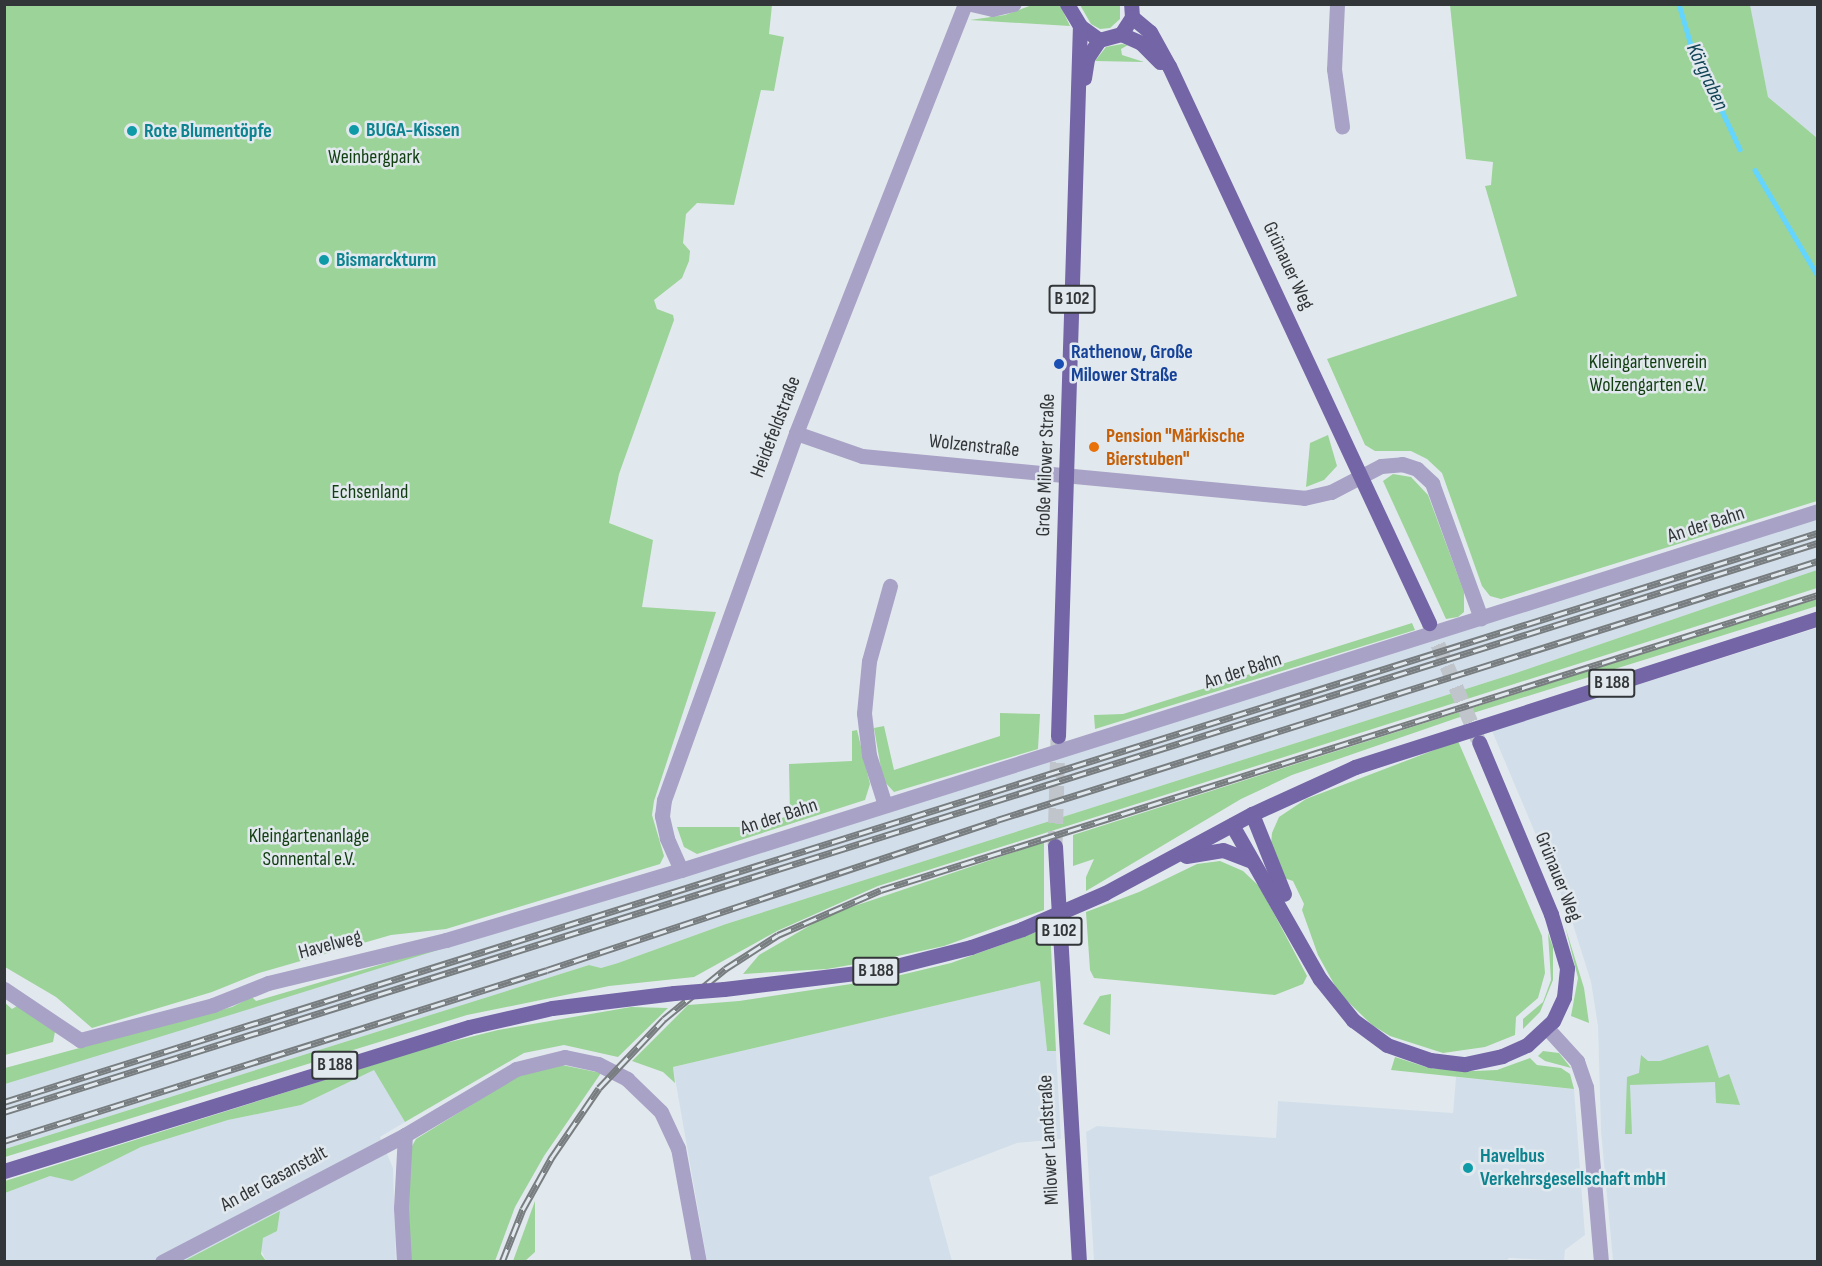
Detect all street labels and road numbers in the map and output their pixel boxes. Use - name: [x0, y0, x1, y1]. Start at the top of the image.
- street label: Grünauer Weg: [1257, 218, 1319, 314]
- road number: B 102: [1048, 284, 1096, 314]
- street label: Heidefeldstraße: [746, 373, 806, 481]
- street label: Große Milower Straße: [1032, 393, 1060, 537]
- street label: Wolzenstraße: [927, 429, 1021, 463]
- street label: An der Bahn: [1664, 501, 1748, 549]
- street label: An der Bahn: [1201, 647, 1285, 695]
- road number: B 188: [1588, 668, 1636, 698]
- street label: An der Bahn: [737, 793, 821, 841]
- street label: Grünauer Weg: [1529, 829, 1587, 925]
- road number: B 102: [1035, 916, 1083, 946]
- street label: Havelweg: [296, 925, 364, 965]
- road number: B 188: [852, 956, 900, 986]
- road number: B 188: [311, 1050, 359, 1080]
- street label: Milower Landstraße: [1034, 1074, 1064, 1206]
- street label: An der Gasanstalt: [216, 1141, 332, 1217]

